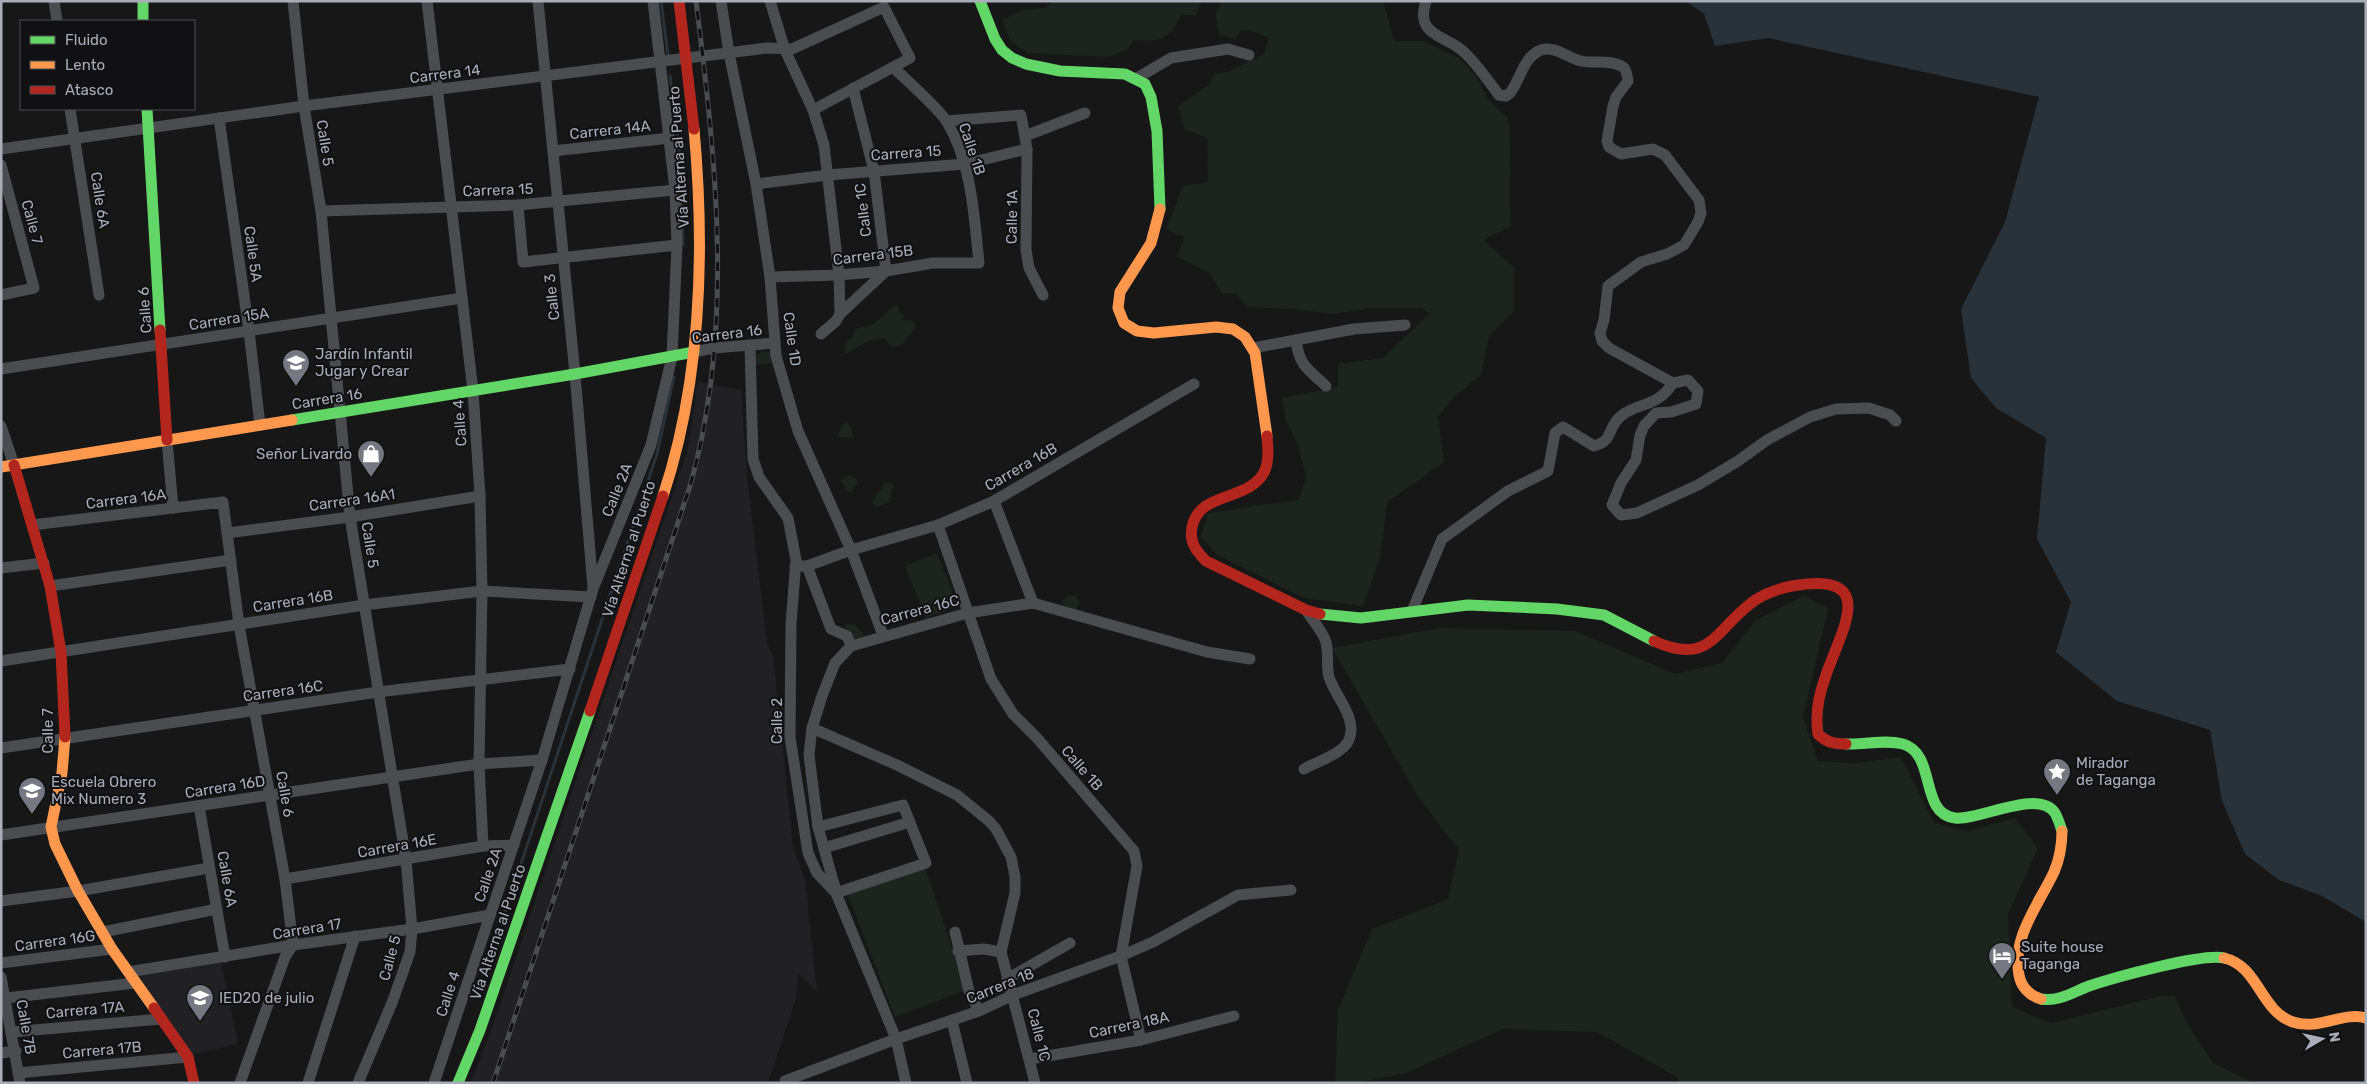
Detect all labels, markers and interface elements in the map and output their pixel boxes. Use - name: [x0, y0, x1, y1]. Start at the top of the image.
- legend: [20, 20, 195, 110]
- text: Fluido: [65, 31, 108, 49]
- text: Lento: [65, 56, 105, 74]
- street label: Carrera 14: [409, 61, 481, 87]
- text: Atasco: [65, 81, 113, 99]
- street label: Vía Alterna al Puerto: [665, 85, 693, 229]
- street label: Carrera 14A: [569, 117, 651, 143]
- street label: Calle 5: [312, 119, 338, 167]
- street label: Calle 1B: [955, 121, 989, 177]
- street label: Carrera 15: [870, 142, 942, 164]
- street label: Calle 6A: [87, 171, 113, 229]
- street label: Carrera 15: [462, 180, 534, 200]
- street label: Calle 1C: [851, 182, 875, 238]
- street label: Calle 1A: [1003, 190, 1021, 244]
- street label: Calle 7: [17, 198, 47, 247]
- street label: Calle 5A: [240, 225, 266, 283]
- street label: Carrera 15B: [832, 241, 914, 269]
- street label: Calle 3: [541, 273, 563, 321]
- street label: Calle 6: [134, 286, 156, 334]
- street label: Carrera 15A: [188, 304, 270, 334]
- street label: Calle 1D: [779, 311, 805, 367]
- street label: Carrera 16: [691, 321, 763, 347]
- place label: Jardín Infantil Jugar y Crear: [315, 345, 413, 380]
- school or university icon: Jardín Infantil Jugar y Crear: [281, 348, 311, 387]
- street label: Carrera 16: [291, 385, 363, 413]
- street label: Calle 4: [449, 399, 471, 447]
- shop icon: Señor Livardo: [356, 439, 386, 478]
- street label: Carrera 16B: [981, 439, 1061, 495]
- place label: Señor Livardo: [256, 445, 352, 463]
- street label: Calle 2A: [598, 460, 636, 520]
- street label: Vía Alterna al Puerto: [598, 478, 660, 620]
- street label: Carrera 16A: [85, 485, 167, 513]
- street label: Carrera 16A1: [308, 485, 396, 515]
- street label: Calle 5: [357, 521, 383, 569]
- street label: Carrera 16B: [252, 586, 334, 616]
- street label: Carrera 16C: [879, 591, 961, 629]
- street label: Carrera 16C: [242, 676, 324, 706]
- street label: Calle 2: [768, 698, 786, 744]
- street label: Calle 7: [39, 708, 57, 754]
- street label: Calle 1B: [1057, 742, 1107, 794]
- place label: Mirador de Taganga: [2076, 754, 2156, 789]
- place icon: Mirador de Taganga: [2042, 757, 2072, 796]
- street label: Calle 6: [272, 769, 298, 819]
- street label: Carrera 16D: [183, 772, 267, 802]
- place label: Escuela Obrero Mix Numero 3: [51, 773, 156, 808]
- school or university icon: Escuela Obrero Mix Numero 3: [17, 776, 47, 815]
- street label: Carrera 16E: [356, 830, 438, 862]
- street label: Calle 2A: [470, 845, 506, 905]
- street label: Calle 6A: [213, 850, 241, 908]
- street label: Vía Alterna al Puerto: [466, 862, 530, 1002]
- street label: Carrera 17: [271, 915, 343, 943]
- street label: Carrera 16G: [14, 926, 96, 956]
- street label: Calle 5: [375, 933, 405, 983]
- place label: Suite house Taganga: [2021, 938, 2104, 973]
- hotel icon: Suite house Taganga: [1987, 941, 2017, 980]
- street label: Carrera 18: [964, 964, 1036, 1008]
- street label: Calle 4: [432, 969, 464, 1019]
- school or university icon: IED20 de julio: [185, 983, 215, 1022]
- place label: IED20 de julio: [219, 989, 314, 1007]
- street label: Calle 7B: [12, 998, 40, 1056]
- street label: Carrera 17A: [45, 998, 125, 1022]
- street label: Calle 1C: [1024, 1007, 1054, 1063]
- street label: Carrera 18A: [1087, 1008, 1171, 1042]
- north arrow: [2297, 1014, 2347, 1064]
- text: N: [2325, 1031, 2344, 1043]
- street label: Carrera 17B: [62, 1038, 142, 1062]

